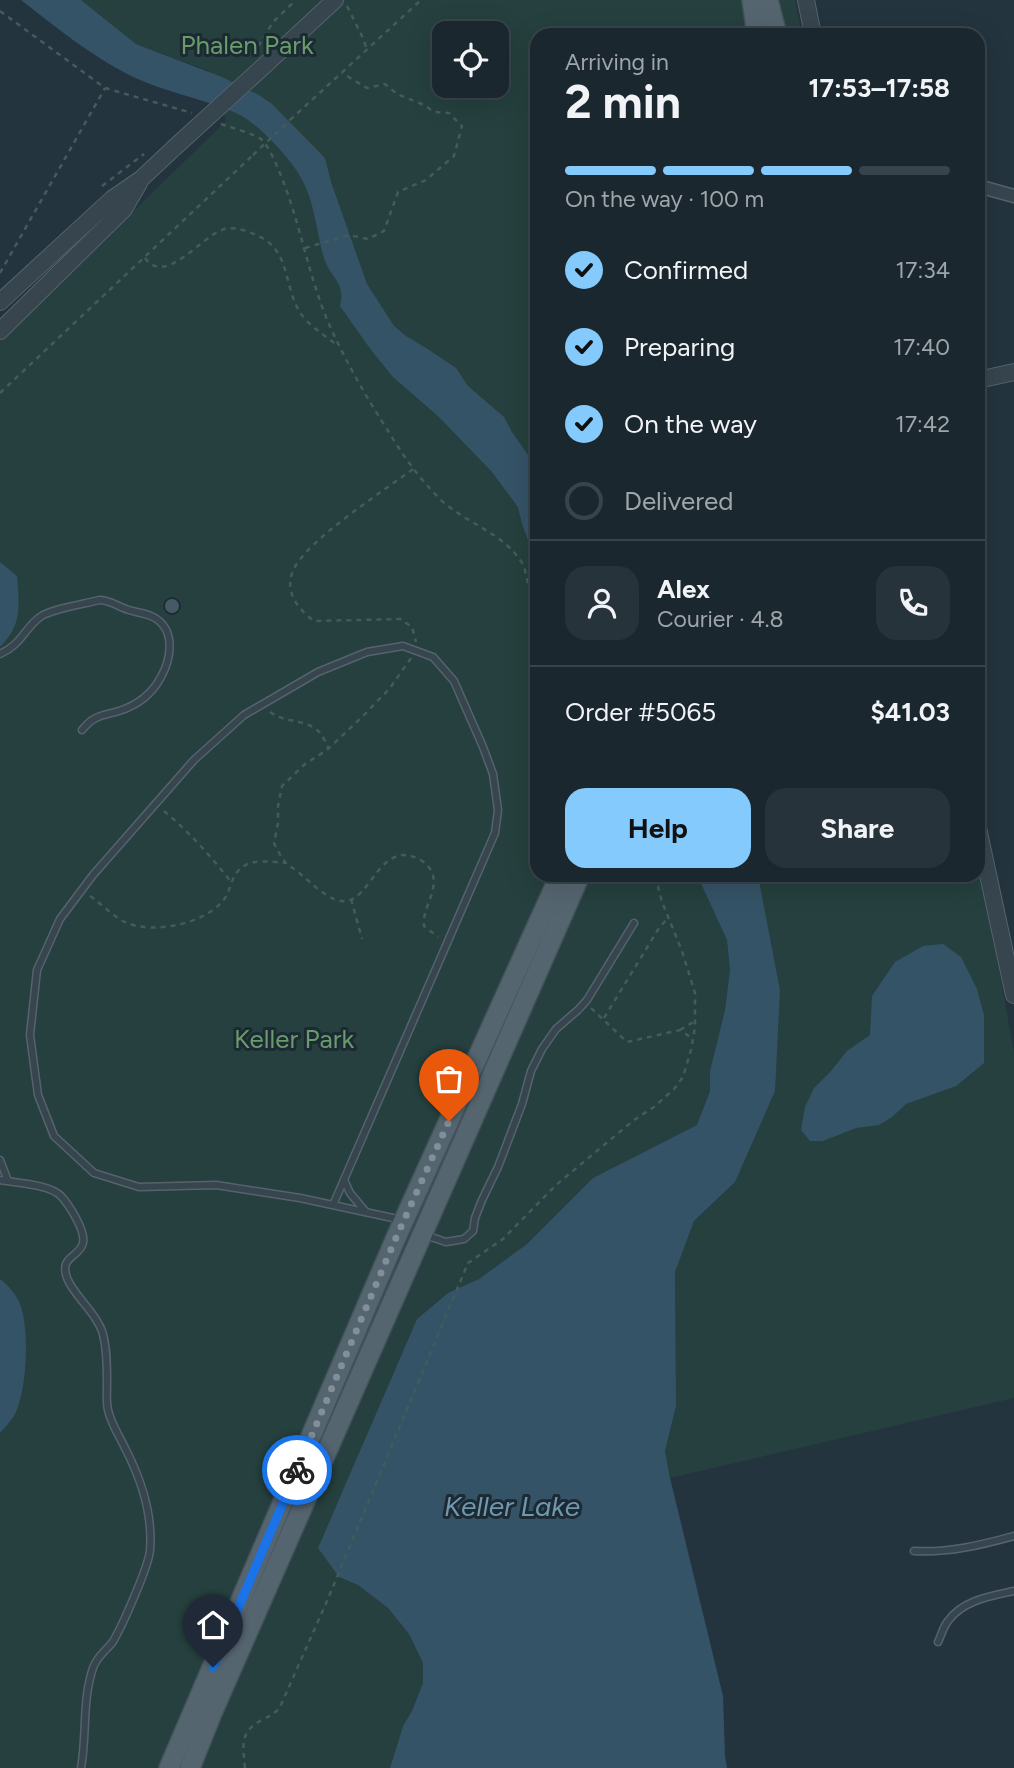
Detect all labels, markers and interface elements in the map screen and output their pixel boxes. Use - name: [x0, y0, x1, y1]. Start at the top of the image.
- map controls: [432, 21, 509, 98]
- button: locate: [432, 21, 509, 98]
- park label: Phalen Park: [180, 29, 314, 61]
- text: Arriving in: [565, 48, 669, 76]
- text: 17:53–17:58: [809, 72, 950, 104]
- text: 2 min: [565, 74, 681, 130]
- text: On the way · 100 m: [565, 185, 764, 213]
- icon: check: [565, 251, 603, 289]
- text: Confirmed: [624, 254, 748, 286]
- text: 17:34: [896, 256, 950, 284]
- icon: check: [565, 328, 603, 366]
- text: Preparing: [624, 331, 735, 363]
- text: 17:40: [893, 333, 950, 361]
- icon: check: [565, 405, 603, 443]
- text: On the way: [624, 408, 757, 440]
- text: 17:42: [895, 410, 950, 438]
- text: Delivered: [624, 485, 733, 517]
- button: person: [565, 566, 639, 640]
- button: phone: [876, 566, 950, 640]
- text: Alex: [657, 573, 710, 605]
- text: Courier · 4.8: [657, 605, 784, 633]
- text: Order #5065: [565, 696, 716, 728]
- text: $41.03: [870, 696, 950, 728]
- button: Help: [565, 788, 751, 868]
- button: Share: [765, 788, 950, 868]
- park label: Keller Park: [234, 1023, 354, 1055]
- pin: [419, 1049, 479, 1121]
- icon: bag: [430, 1060, 468, 1098]
- courier: [262, 1435, 332, 1505]
- icon: bike: [278, 1451, 316, 1489]
- water label: Keller Lake: [444, 1489, 580, 1523]
- pin: [183, 1595, 243, 1667]
- icon: home: [194, 1606, 232, 1644]

